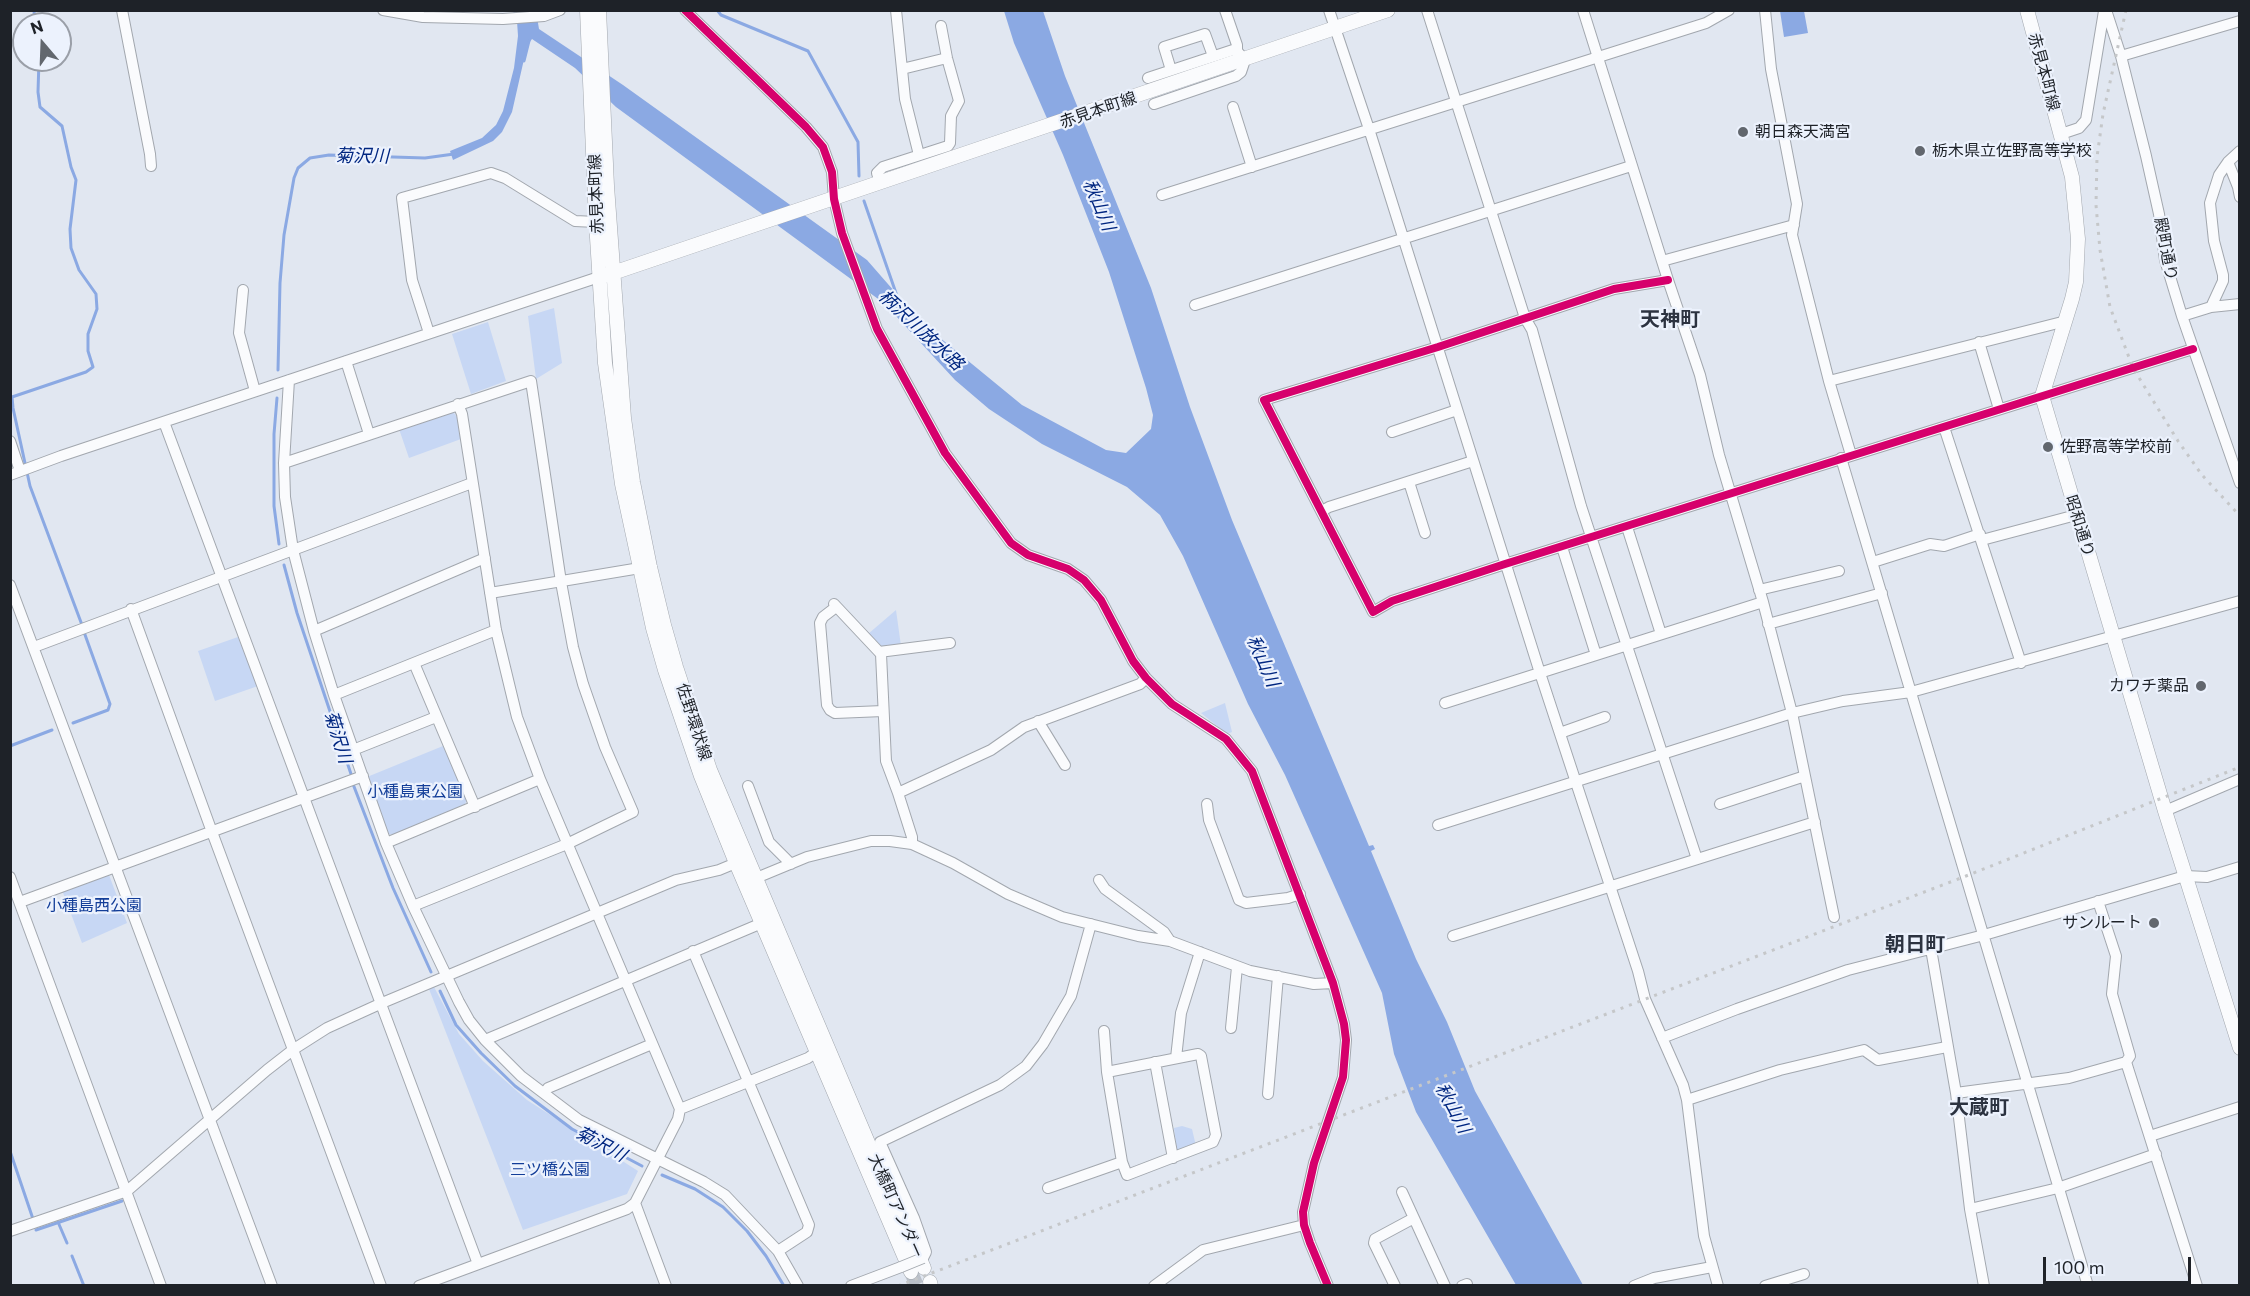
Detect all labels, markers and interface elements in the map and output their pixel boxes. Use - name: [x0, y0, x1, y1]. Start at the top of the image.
- north arrow: [12, 12, 72, 72]
- text: N: [28, 15, 45, 37]
- street label: 赤見本町線: [2024, 31, 2064, 113]
- street label: 赤見本町線: [1057, 88, 1139, 132]
- place label: 朝日森天満宮: [1755, 122, 1851, 142]
- marker: 朝日森天満宮: [1736, 125, 1750, 139]
- place label: 栃木県立佐野高等学校: [1932, 141, 2092, 161]
- marker: 栃木県立佐野高等学校: [1913, 144, 1927, 158]
- water label: 菊沢川: [335, 145, 389, 167]
- street label: 赤見本町線: [585, 154, 607, 234]
- water label: 秋山川: [1079, 176, 1119, 234]
- street label: 殿町通り: [2150, 216, 2182, 282]
- water label: 柄沢川放水路: [874, 285, 968, 375]
- district label: 天神町: [1640, 307, 1700, 331]
- place label: 佐野高等学校前: [2060, 437, 2172, 457]
- marker: 佐野高等学校前: [2041, 440, 2055, 454]
- street label: 昭和通り: [2061, 493, 2099, 559]
- water label: 秋山川: [1242, 632, 1284, 690]
- place label: カワチ薬品: [2109, 676, 2189, 696]
- marker: カワチ薬品: [2194, 679, 2208, 693]
- street label: 佐野環状線: [673, 681, 715, 763]
- water label: 菊沢川: [320, 708, 356, 766]
- park label: 小種島東公園: [367, 782, 463, 802]
- park label: 小種島西公園: [46, 896, 142, 916]
- place label: サンルート: [2062, 913, 2142, 933]
- marker: サンルート: [2147, 916, 2161, 930]
- district label: 朝日町: [1885, 932, 1945, 956]
- water label: 秋山川: [1431, 1079, 1475, 1137]
- district label: 大蔵町: [1949, 1095, 2009, 1119]
- water label: 菊沢川: [572, 1122, 630, 1166]
- street label: 大橋町アンダー: [864, 1151, 928, 1261]
- park label: 三ツ橋公園: [510, 1160, 590, 1180]
- scale bar: [2046, 1245, 2194, 1283]
- text: 100 m: [2054, 1256, 2104, 1278]

